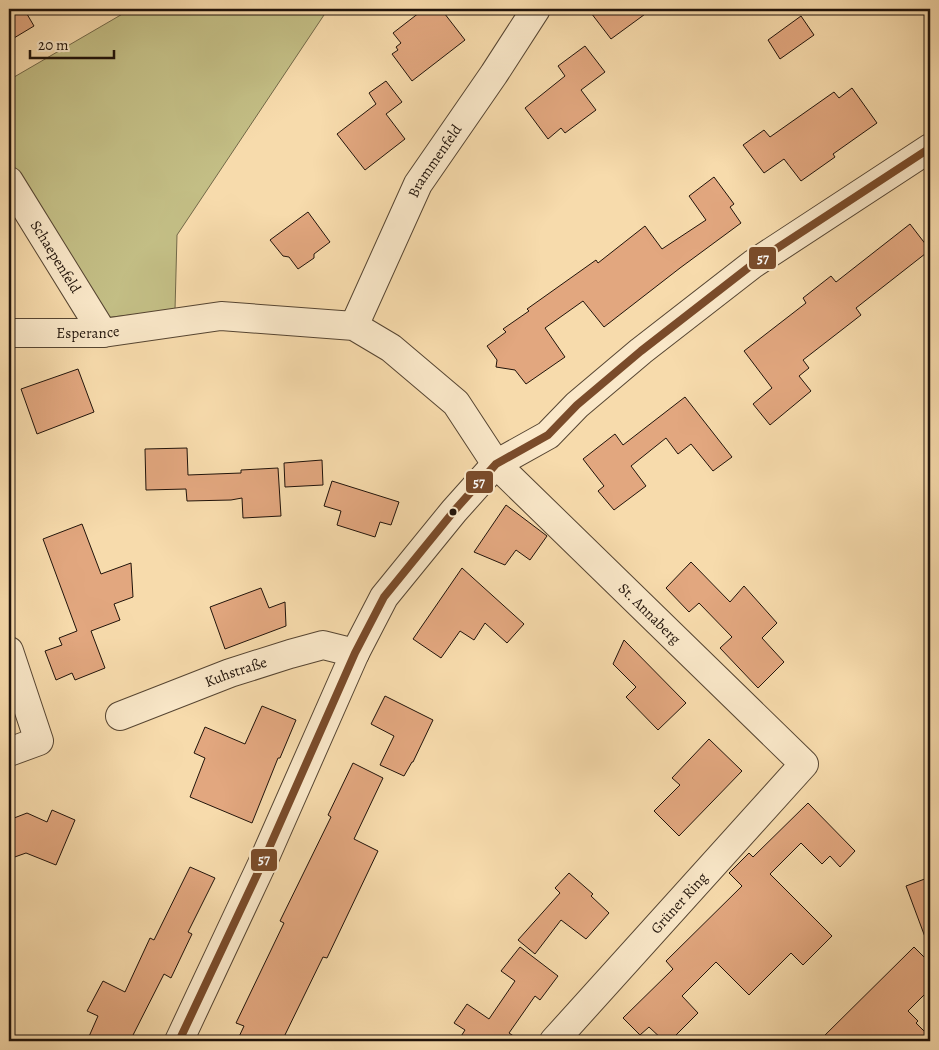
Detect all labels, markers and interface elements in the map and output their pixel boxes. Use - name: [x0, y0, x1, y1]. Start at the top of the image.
- scale bar: [30, 28, 114, 60]
- text: 20 m: [38, 35, 69, 55]
- street label: Brammenfeld: [403, 120, 467, 201]
- street label: Schaepenfeld: [26, 217, 86, 298]
- line badge: 57: [748, 246, 777, 270]
- text: 57: [757, 249, 769, 268]
- street label: Esperance: [56, 321, 121, 343]
- line badge: 57: [465, 470, 494, 494]
- text: 57: [473, 473, 485, 492]
- unlabelled marker: [448, 507, 458, 517]
- street label: St. Annaberg: [614, 579, 685, 649]
- street label: Kuhstraße: [202, 652, 270, 692]
- line badge: 57: [250, 848, 278, 872]
- text: 57: [258, 850, 270, 869]
- street label: Grüner Ring: [646, 868, 712, 938]

